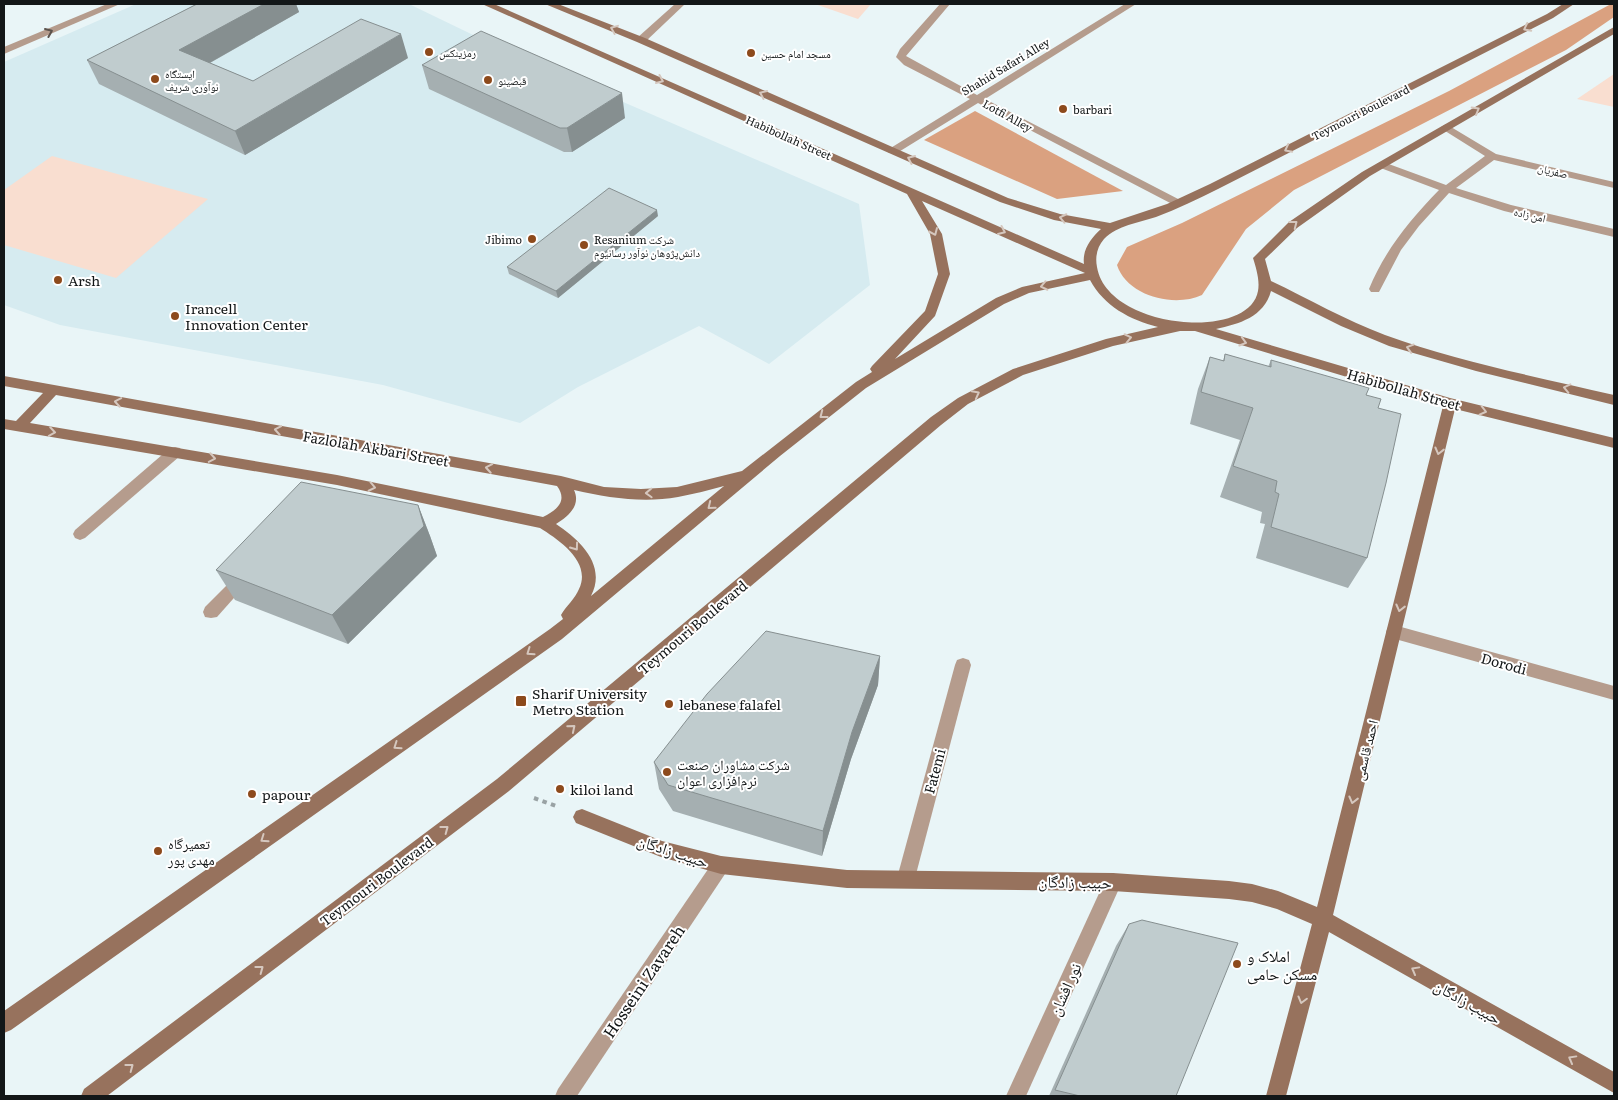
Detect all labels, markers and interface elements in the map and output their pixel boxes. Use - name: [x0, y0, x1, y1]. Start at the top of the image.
- one-way arrow: [1523, 22, 1532, 32]
- one-way arrow: [610, 25, 619, 35]
- one-way arrow: [44, 28, 53, 38]
- street label: Shahid Safari Alley: [958, 33, 1053, 99]
- place label: رمزینکس: [439, 44, 476, 60]
- place label: مسجد امام حسین: [761, 45, 831, 61]
- marker: رمزینکس: [423, 46, 435, 58]
- marker: مسجد امام حسین: [745, 47, 757, 59]
- place label: ایستگاه نوآوری شریف: [165, 65, 219, 94]
- place label: قبضینو: [498, 72, 527, 88]
- marker: ایستگاه نوآوری شریف: [149, 73, 161, 85]
- one-way arrow: [655, 73, 664, 84]
- marker: قبضینو: [482, 74, 494, 86]
- street label: Teymouri Boulevard: [1308, 80, 1412, 144]
- one-way arrow: [759, 89, 768, 100]
- street label: Lotfi Alley: [980, 95, 1036, 135]
- place label: barbari: [1073, 101, 1112, 117]
- marker: barbari: [1057, 103, 1069, 115]
- one-way arrow: [1471, 107, 1480, 117]
- street label: Habibollah Street: [744, 111, 835, 163]
- one-way arrow: [1285, 143, 1294, 153]
- one-way arrow: [907, 155, 916, 166]
- street label: صفریان: [1536, 159, 1570, 181]
- street label: امن زاده: [1513, 203, 1547, 225]
- one-way arrow: [1058, 213, 1067, 224]
- one-way arrow: [1288, 222, 1297, 230]
- one-way arrow: [997, 224, 1006, 235]
- one-way arrow: [927, 227, 938, 236]
- place label: Jibimo: [485, 231, 522, 247]
- place label: Resanium شرکت دانش‌پژوهان نوآور رسانیوم: [594, 231, 700, 260]
- marker: Jibimo: [526, 233, 538, 245]
- marker: Resanium شرکت دانش‌پژوهان نوآور رسانیوم: [578, 239, 590, 251]
- place label: Arsh: [68, 270, 100, 290]
- marker: Arsh: [52, 274, 64, 286]
- one-way arrow: [1040, 280, 1049, 291]
- place label: Irancell Innovation Center: [185, 298, 308, 334]
- marker: Irancell Innovation Center: [169, 310, 181, 322]
- one-way arrow: [1124, 333, 1133, 344]
- one-way arrow: [1238, 336, 1246, 346]
- one-way arrow: [1406, 343, 1414, 353]
- street label: Habibollah Street: [1345, 363, 1463, 415]
- one-way arrow: [1563, 384, 1571, 394]
- one-way arrow: [971, 390, 980, 400]
- one-way arrow: [113, 397, 122, 407]
- one-way arrow: [1479, 405, 1488, 416]
- one-way arrow: [820, 409, 829, 417]
- one-way arrow: [273, 425, 282, 435]
- street label: Fazlolah Akbari Street: [301, 425, 451, 471]
- one-way arrow: [48, 426, 56, 437]
- one-way arrow: [1434, 446, 1445, 455]
- one-way arrow: [208, 452, 217, 462]
- one-way arrow: [485, 464, 494, 474]
- one-way arrow: [368, 481, 377, 492]
- one-way arrow: [645, 488, 653, 499]
- one-way arrow: [707, 501, 716, 510]
- one-way arrow: [569, 541, 577, 550]
- street label: Teymouri Boulevard: [633, 575, 751, 679]
- one-way arrow: [1395, 604, 1406, 613]
- one-way arrow: [526, 646, 535, 655]
- street label: Dorodi: [1479, 647, 1529, 679]
- place label: Sharif University Metro Station: [532, 683, 648, 719]
- marker: Sharif University Metro Station: [514, 694, 528, 708]
- place label: lebanese falafel: [679, 694, 781, 714]
- marker: lebanese falafel: [663, 698, 675, 710]
- street label: احمد قاسمی: [1348, 718, 1382, 782]
- one-way arrow: [567, 724, 576, 733]
- one-way arrow: [394, 740, 403, 748]
- street label: Fatemi: [918, 746, 950, 796]
- place label: شرکت مشاوران صنعت نرم‌افزاری اعوان: [677, 754, 790, 791]
- marker: شرکت مشاوران صنعت نرم‌افزاری اعوان: [661, 766, 673, 778]
- place label: kiloi land: [570, 779, 634, 799]
- marker: kiloi land: [554, 783, 566, 795]
- place label: papour: [262, 784, 311, 804]
- marker: papour: [246, 788, 258, 800]
- one-way arrow: [1348, 796, 1358, 804]
- one-way arrow: [439, 826, 449, 835]
- street label: حبیب زادگان: [634, 827, 712, 873]
- street label: Teymouri Boulevard: [315, 831, 437, 930]
- place label: تعمیرگاه مهدی پور: [167, 833, 215, 869]
- one-way arrow: [260, 833, 270, 842]
- marker: تعمیرگاه مهدی پور: [152, 845, 164, 857]
- street label: حبیب زادگان: [1038, 868, 1112, 894]
- street label: Hosseini Zavareh: [596, 919, 690, 1042]
- place label: املاک و مسکن حامی: [1247, 943, 1317, 985]
- marker: املاک و مسکن حامی: [1231, 958, 1243, 970]
- street label: نور افشان: [1042, 959, 1086, 1019]
- one-way arrow: [254, 966, 264, 975]
- one-way arrow: [1411, 967, 1420, 977]
- street label: حبیب زادگان: [1430, 973, 1506, 1029]
- one-way arrow: [1297, 995, 1308, 1004]
- one-way arrow: [1568, 1055, 1577, 1065]
- one-way arrow: [124, 1064, 134, 1073]

